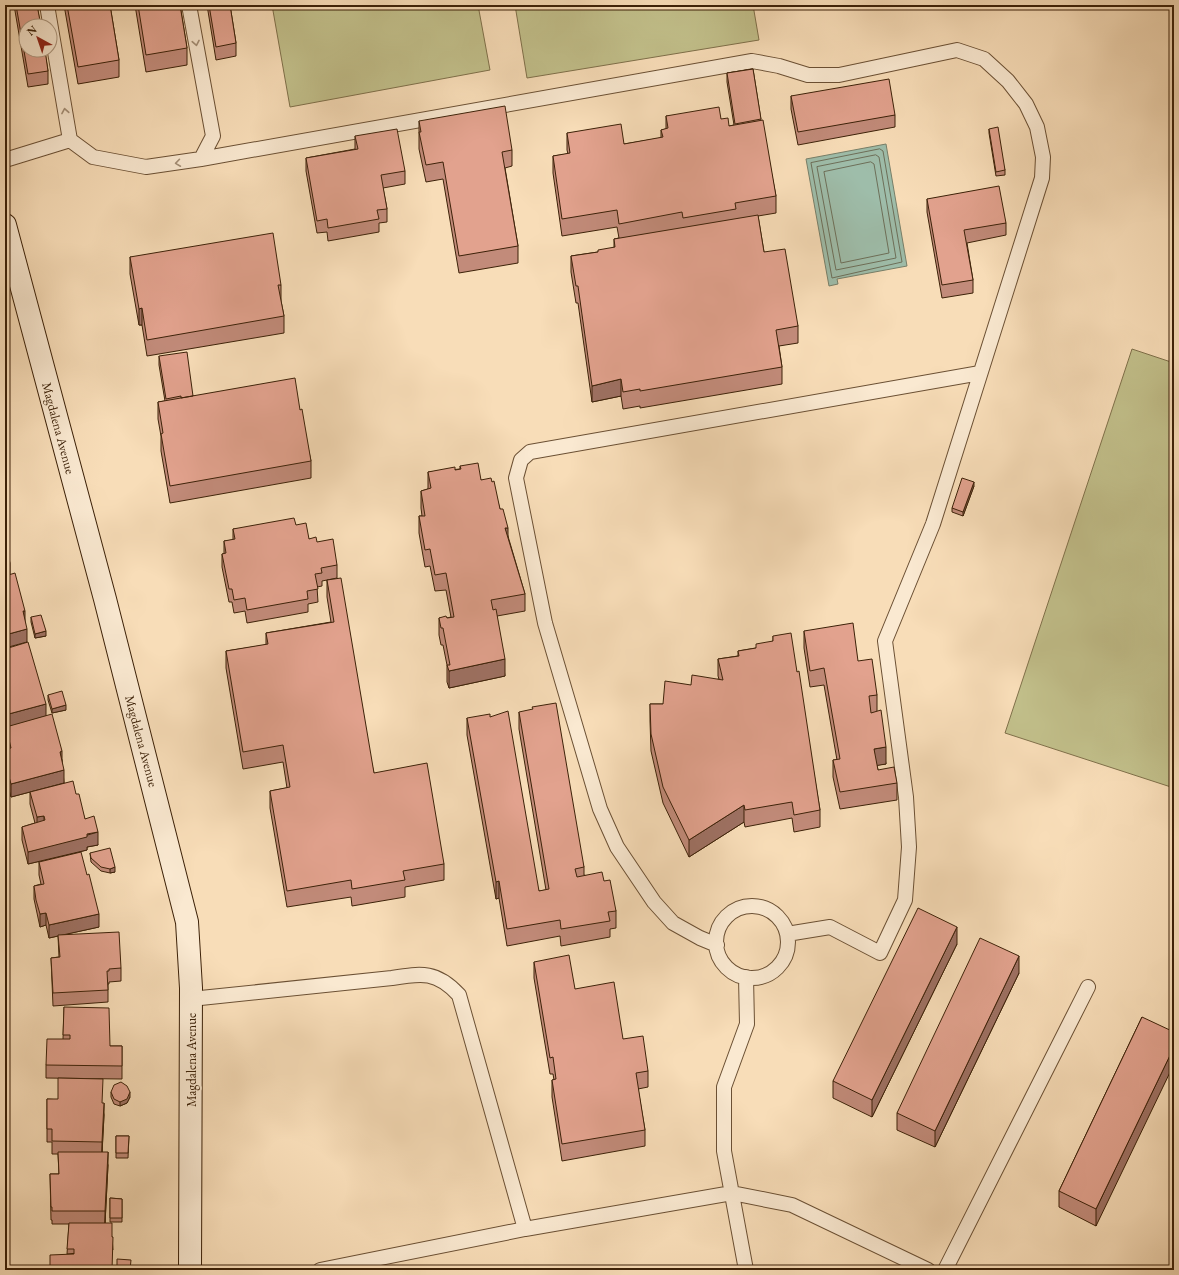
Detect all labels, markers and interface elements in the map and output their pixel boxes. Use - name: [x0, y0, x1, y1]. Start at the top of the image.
- north arrow: [18, 18, 58, 58]
- text: N: [24, 22, 40, 39]
- one-way arrow: [192, 40, 200, 46]
- one-way arrow: [62, 108, 70, 114]
- one-way arrow: [175, 158, 181, 167]
- street label: Magdalena Avenue: [38, 380, 79, 476]
- street label: Magdalena Avenue: [121, 693, 162, 789]
- street label: Magdalena Avenue: [183, 1013, 200, 1107]

